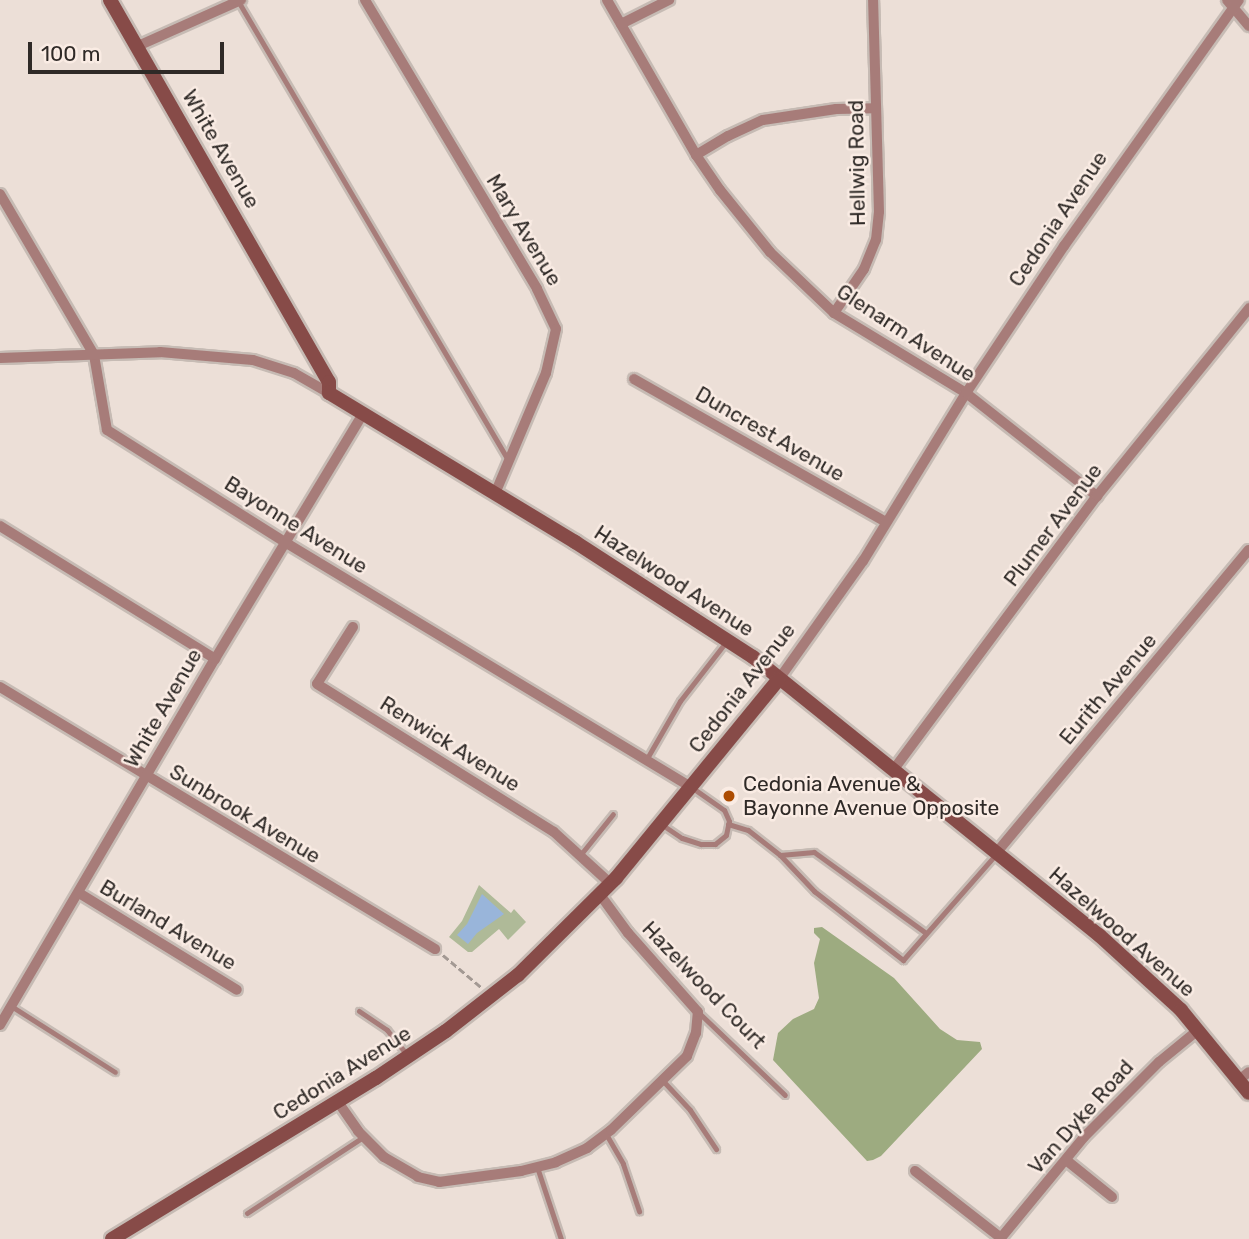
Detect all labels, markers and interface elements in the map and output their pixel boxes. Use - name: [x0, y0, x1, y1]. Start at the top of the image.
- scale bar: [32, 28, 228, 72]
- text: 100 m: [41, 41, 100, 66]
- street label: White Avenue: [177, 85, 265, 213]
- street label: Hellwig Road: [843, 100, 871, 226]
- street label: Cedonia Avenue: [1003, 146, 1113, 292]
- street label: Mary Avenue: [481, 169, 567, 291]
- street label: Glenarm Avenue: [832, 279, 980, 387]
- street label: Duncrest Avenue: [691, 381, 849, 487]
- street label: Plumer Avenue: [998, 458, 1108, 592]
- street label: Bayonne Avenue: [220, 471, 372, 579]
- street label: Hazelwood Avenue: [589, 520, 759, 642]
- street label: Cedonia Avenue: [683, 618, 801, 758]
- street label: Eurith Avenue: [1054, 628, 1162, 750]
- street label: White Avenue: [119, 644, 207, 772]
- street label: Renwick Avenue: [375, 691, 525, 797]
- street label: Sunbrook Avenue: [165, 759, 325, 869]
- place label: Cedonia Avenue & Bayonne Avenue Opposite: [743, 771, 1000, 821]
- marker: Cedonia Avenue & Bayonne Avenue Opposite: [721, 788, 737, 804]
- street label: Hazelwood Avenue: [1044, 862, 1200, 1002]
- street label: Burland Avenue: [95, 874, 241, 976]
- street label: Hazelwood Court: [637, 916, 771, 1054]
- street label: Cedonia Avenue: [268, 1020, 416, 1126]
- street label: Van Dyke Road: [1023, 1055, 1139, 1179]

